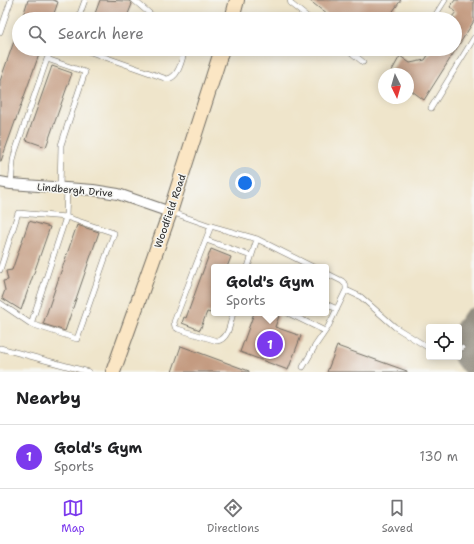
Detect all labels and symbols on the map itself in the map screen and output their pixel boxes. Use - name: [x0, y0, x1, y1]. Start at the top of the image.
- north arrow: [378, 68, 414, 104]
- street label: Woodfield Road: [151, 172, 189, 250]
- your location: [235, 173, 255, 193]
- street label: Lindbergh Drive: [36, 180, 114, 200]
- pin: 1: [257, 329, 283, 359]

